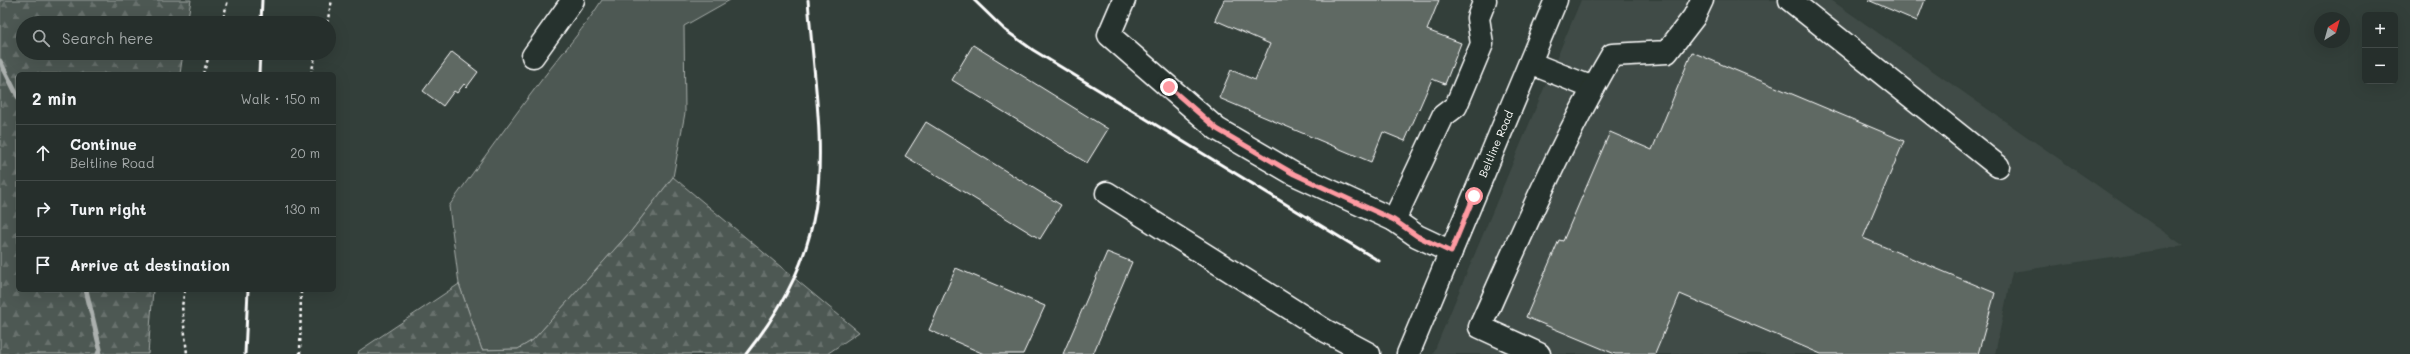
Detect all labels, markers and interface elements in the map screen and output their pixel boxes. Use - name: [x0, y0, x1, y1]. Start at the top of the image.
- north arrow: [2314, 12, 2350, 48]
- map controls: [2362, 12, 2398, 84]
- button: +: [2362, 12, 2398, 48]
- search box: [16, 16, 336, 60]
- icon: search: [30, 27, 52, 49]
- text: Search here: [62, 28, 153, 48]
- button: −: [2362, 48, 2398, 84]
- route end: [1160, 78, 1178, 96]
- text: 2 min: [32, 87, 77, 109]
- text: Walk · 150 m: [240, 90, 320, 107]
- street label: Beltline Road: [1475, 108, 1516, 180]
- text: Continue: [70, 134, 137, 154]
- icon: ahead: [32, 142, 54, 164]
- text: 20 m: [290, 144, 320, 161]
- text: Beltline Road: [70, 154, 154, 171]
- route start: [1465, 187, 1483, 205]
- icon: right: [32, 198, 54, 220]
- text: Turn right: [70, 199, 147, 219]
- text: 130 m: [284, 200, 320, 217]
- icon: arrive: [32, 254, 54, 276]
- text: Arrive at destination: [70, 255, 230, 275]

